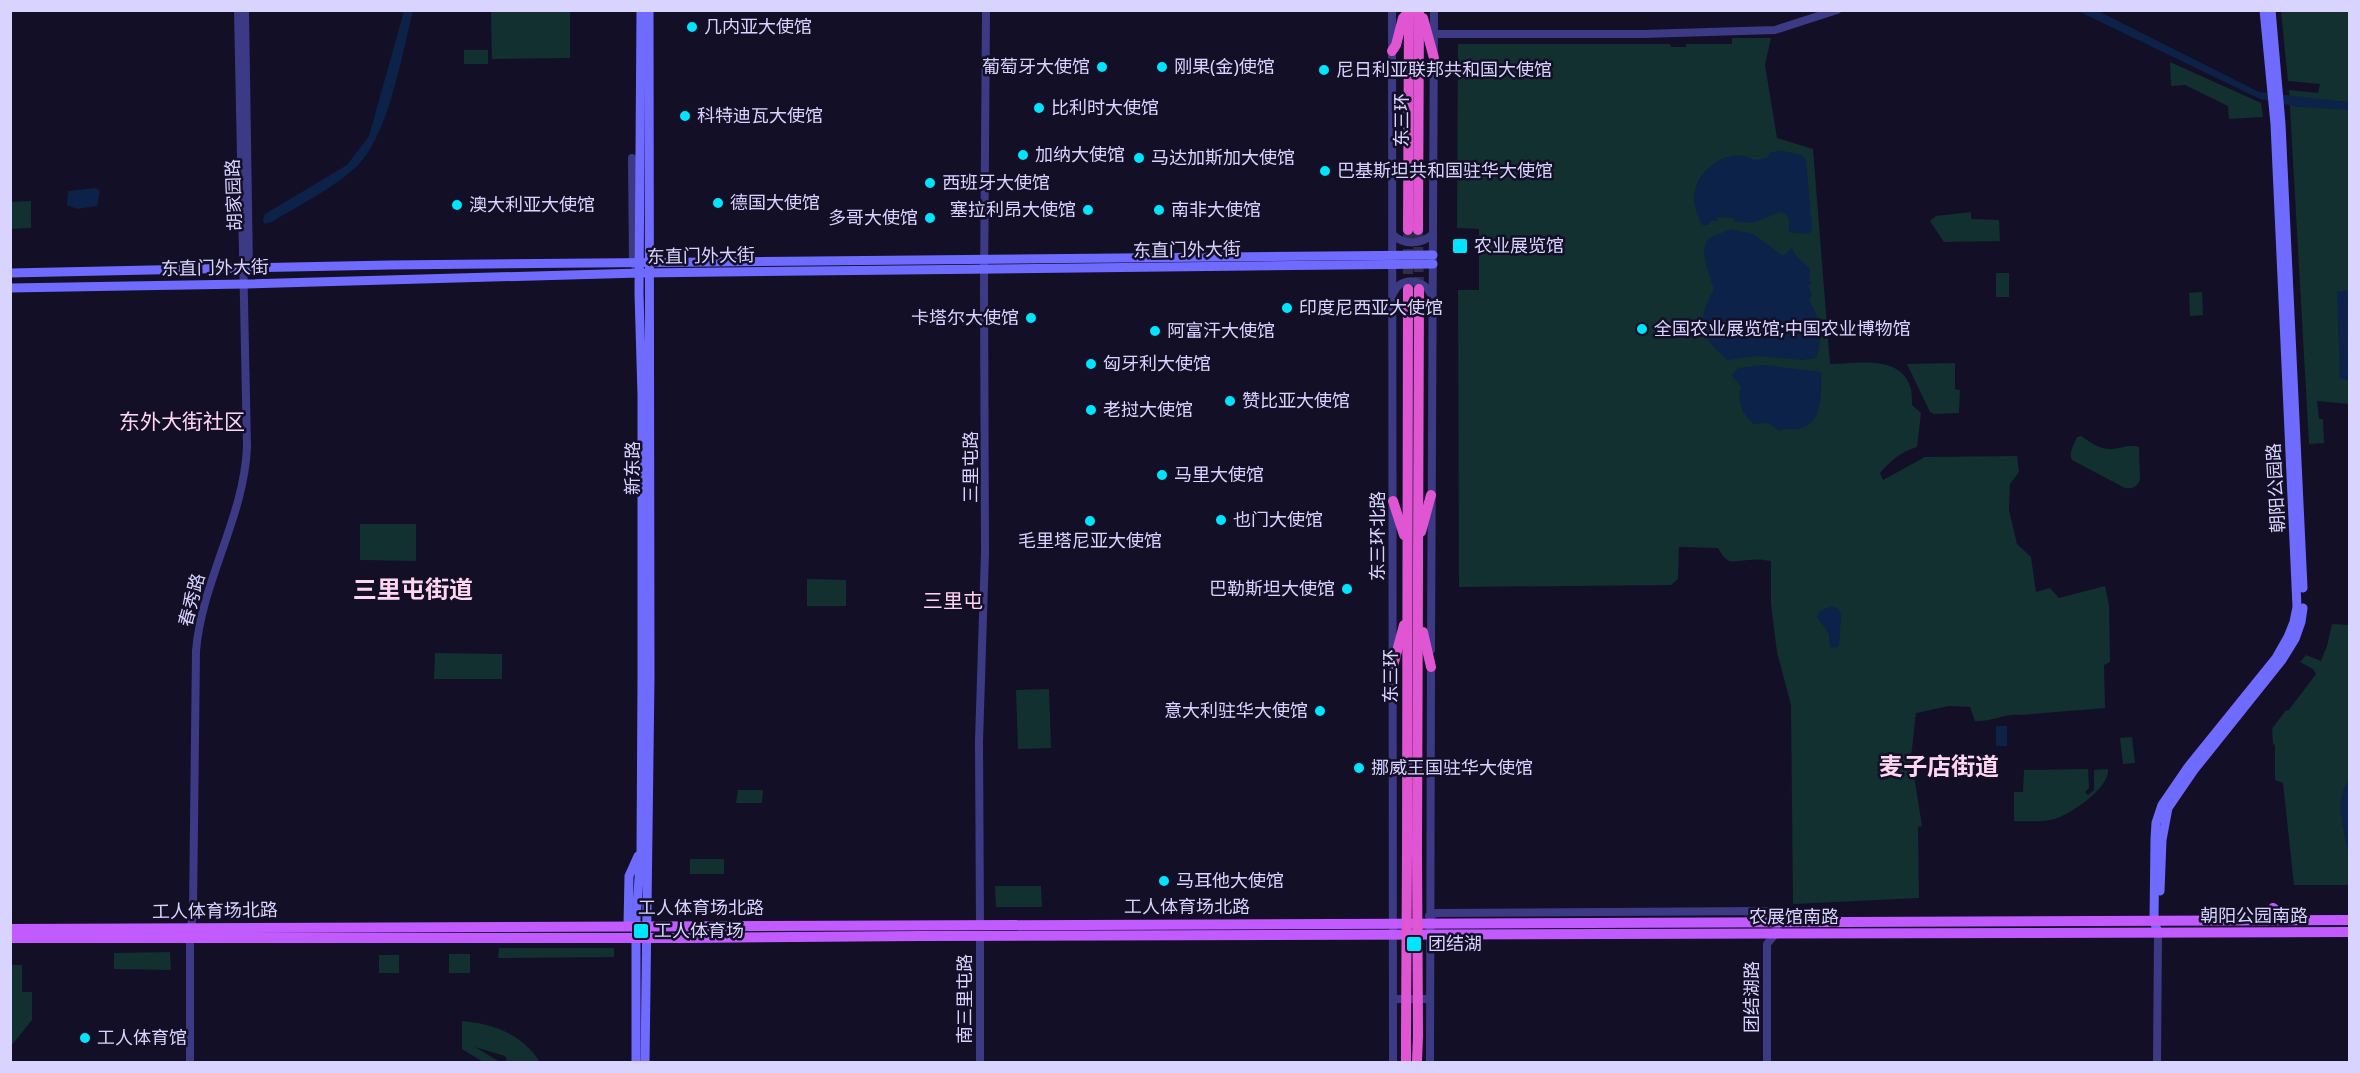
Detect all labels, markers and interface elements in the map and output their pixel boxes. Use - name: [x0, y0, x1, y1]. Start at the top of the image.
- place label: 几内亚大使馆: [704, 14, 812, 38]
- marker: 几内亚大使馆: [685, 20, 699, 34]
- place label: 葡萄牙大使馆: [982, 54, 1090, 78]
- place label: 刚果(金)使馆: [1174, 54, 1275, 78]
- place label: 尼日利亚联邦共和国大使馆: [1336, 57, 1552, 81]
- marker: 葡萄牙大使馆: [1095, 60, 1109, 74]
- marker: 刚果(金)使馆: [1155, 60, 1169, 74]
- marker: 尼日利亚联邦共和国大使馆: [1317, 63, 1331, 77]
- street label: 东三环: [1389, 93, 1413, 147]
- place label: 比利时大使馆: [1051, 95, 1159, 119]
- marker: 比利时大使馆: [1032, 101, 1046, 115]
- place label: 科特迪瓦大使馆: [697, 103, 823, 127]
- marker: 科特迪瓦大使馆: [678, 109, 692, 123]
- place label: 加纳大使馆: [1035, 142, 1125, 166]
- place label: 马达加斯加大使馆: [1151, 145, 1295, 169]
- marker: 加纳大使馆: [1016, 148, 1030, 162]
- marker: 马达加斯加大使馆: [1132, 151, 1146, 165]
- place label: 巴基斯坦共和国驻华大使馆: [1337, 158, 1553, 182]
- street label: 胡家园路: [220, 159, 246, 231]
- marker: 巴基斯坦共和国驻华大使馆: [1318, 164, 1332, 178]
- place label: 西班牙大使馆: [942, 170, 1050, 194]
- marker: 西班牙大使馆: [923, 176, 937, 190]
- place label: 德国大使馆: [730, 190, 820, 214]
- place label: 澳大利亚大使馆: [469, 192, 595, 216]
- marker: 德国大使馆: [711, 196, 725, 210]
- place label: 塞拉利昂大使馆: [950, 197, 1076, 221]
- place label: 南非大使馆: [1171, 197, 1261, 221]
- marker: 澳大利亚大使馆: [450, 198, 464, 212]
- marker: 塞拉利昂大使馆: [1081, 203, 1095, 217]
- marker: 南非大使馆: [1152, 203, 1166, 217]
- place label: 多哥大使馆: [828, 205, 918, 229]
- marker: 多哥大使馆: [923, 211, 937, 225]
- place label: 农业展览馆: [1474, 233, 1564, 257]
- street label: 东直门外大街: [1133, 236, 1241, 262]
- marker: 农业展览馆: [1451, 237, 1469, 255]
- street label: 东直门外大街: [647, 242, 755, 268]
- street label: 东直门外大街: [161, 254, 269, 280]
- place label: 印度尼西亚大使馆: [1299, 295, 1443, 319]
- marker: 印度尼西亚大使馆: [1280, 301, 1294, 315]
- place label: 卡塔尔大使馆: [911, 305, 1019, 329]
- marker: 卡塔尔大使馆: [1024, 311, 1038, 325]
- place label: 全国农业展览馆;中国农业博物馆: [1654, 316, 1911, 340]
- place label: 阿富汗大使馆: [1167, 318, 1275, 342]
- marker: 全国农业展览馆;中国农业博物馆: [1635, 322, 1649, 336]
- marker: 阿富汗大使馆: [1148, 324, 1162, 338]
- place label: 匈牙利大使馆: [1103, 351, 1211, 375]
- marker: 匈牙利大使馆: [1084, 357, 1098, 371]
- place label: 赞比亚大使馆: [1242, 388, 1350, 412]
- marker: 赞比亚大使馆: [1223, 394, 1237, 408]
- place label: 老挝大使馆: [1103, 397, 1193, 421]
- marker: 老挝大使馆: [1084, 403, 1098, 417]
- district label: 东外大街社区: [119, 407, 245, 435]
- street label: 三里屯路: [958, 431, 982, 503]
- street label: 新东路: [620, 441, 644, 495]
- street label: 朝阳公园路: [2261, 442, 2289, 534]
- place label: 马里大使馆: [1174, 462, 1264, 486]
- marker: 马里大使馆: [1155, 468, 1169, 482]
- street label: 东三环北路: [1365, 491, 1389, 581]
- place label: 也门大使馆: [1233, 507, 1323, 531]
- marker: 也门大使馆: [1214, 513, 1228, 527]
- marker: 毛里塔尼亚大使馆: [1083, 514, 1097, 528]
- place label: 毛里塔尼亚大使馆: [1018, 528, 1162, 552]
- street label: 春秀路: [172, 571, 210, 629]
- district label: 三里屯街道: [353, 572, 473, 605]
- place label: 巴勒斯坦大使馆: [1209, 576, 1335, 600]
- marker: 巴勒斯坦大使馆: [1340, 582, 1354, 596]
- district label: 三里屯: [923, 587, 983, 614]
- street label: 东三环: [1378, 649, 1402, 703]
- place label: 意大利驻华大使馆: [1164, 698, 1308, 722]
- marker: 意大利驻华大使馆: [1313, 704, 1327, 718]
- district label: 麦子店街道: [1879, 749, 1999, 782]
- place label: 挪威王国驻华大使馆: [1371, 755, 1533, 779]
- marker: 挪威王国驻华大使馆: [1352, 761, 1366, 775]
- place label: 马耳他大使馆: [1176, 868, 1284, 892]
- marker: 马耳他大使馆: [1157, 874, 1171, 888]
- street label: 工人体育场北路: [1124, 894, 1250, 918]
- street label: 工人体育场北路: [638, 895, 764, 919]
- street label: 工人体育场北路: [152, 897, 278, 923]
- street label: 朝阳公园南路: [2200, 903, 2308, 927]
- street label: 农展馆南路: [1749, 904, 1839, 928]
- place label: 工人体育场: [654, 918, 744, 942]
- marker: 工人体育场: [632, 922, 650, 940]
- place label: 团结湖: [1428, 931, 1482, 955]
- marker: 团结湖: [1405, 935, 1423, 953]
- street label: 南三里屯路: [952, 954, 976, 1044]
- street label: 团结湖路: [1739, 961, 1763, 1033]
- place label: 工人体育馆: [97, 1025, 187, 1049]
- marker: 工人体育馆: [78, 1031, 92, 1045]

